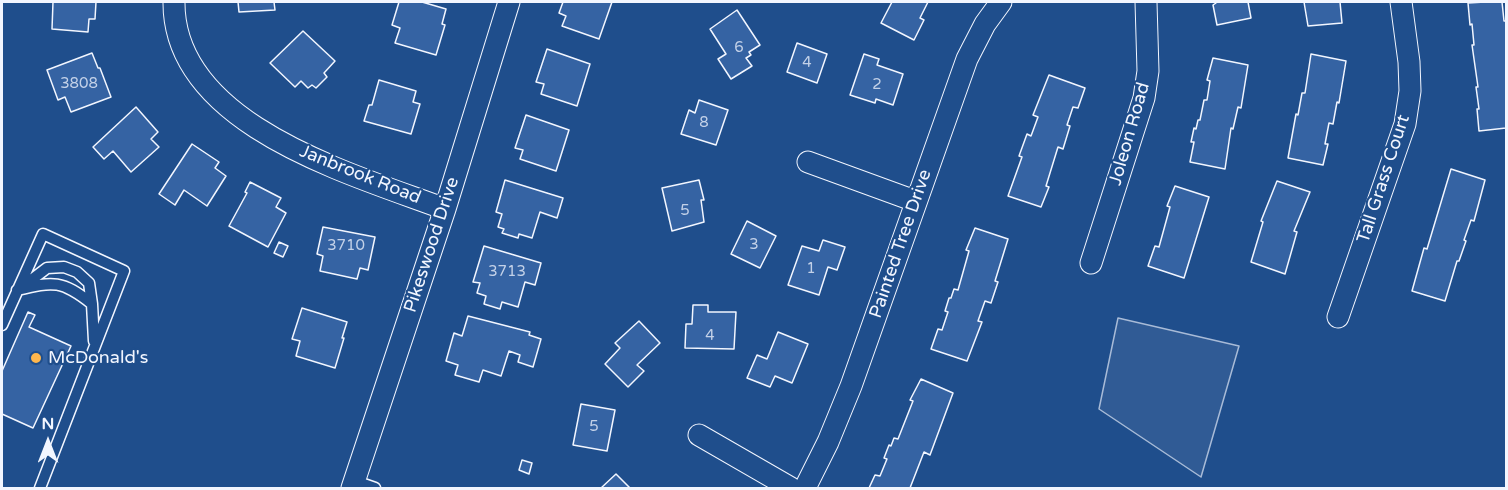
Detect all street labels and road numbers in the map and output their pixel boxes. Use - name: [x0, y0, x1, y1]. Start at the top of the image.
- street label: Joleon Road: [1105, 80, 1155, 188]
- street label: Tall Grass Court: [1353, 112, 1415, 246]
- street label: Janbrook Road: [296, 141, 424, 209]
- street label: Painted Tree Drive: [865, 167, 937, 321]
- street label: Pikeswood Drive: [400, 175, 464, 315]

